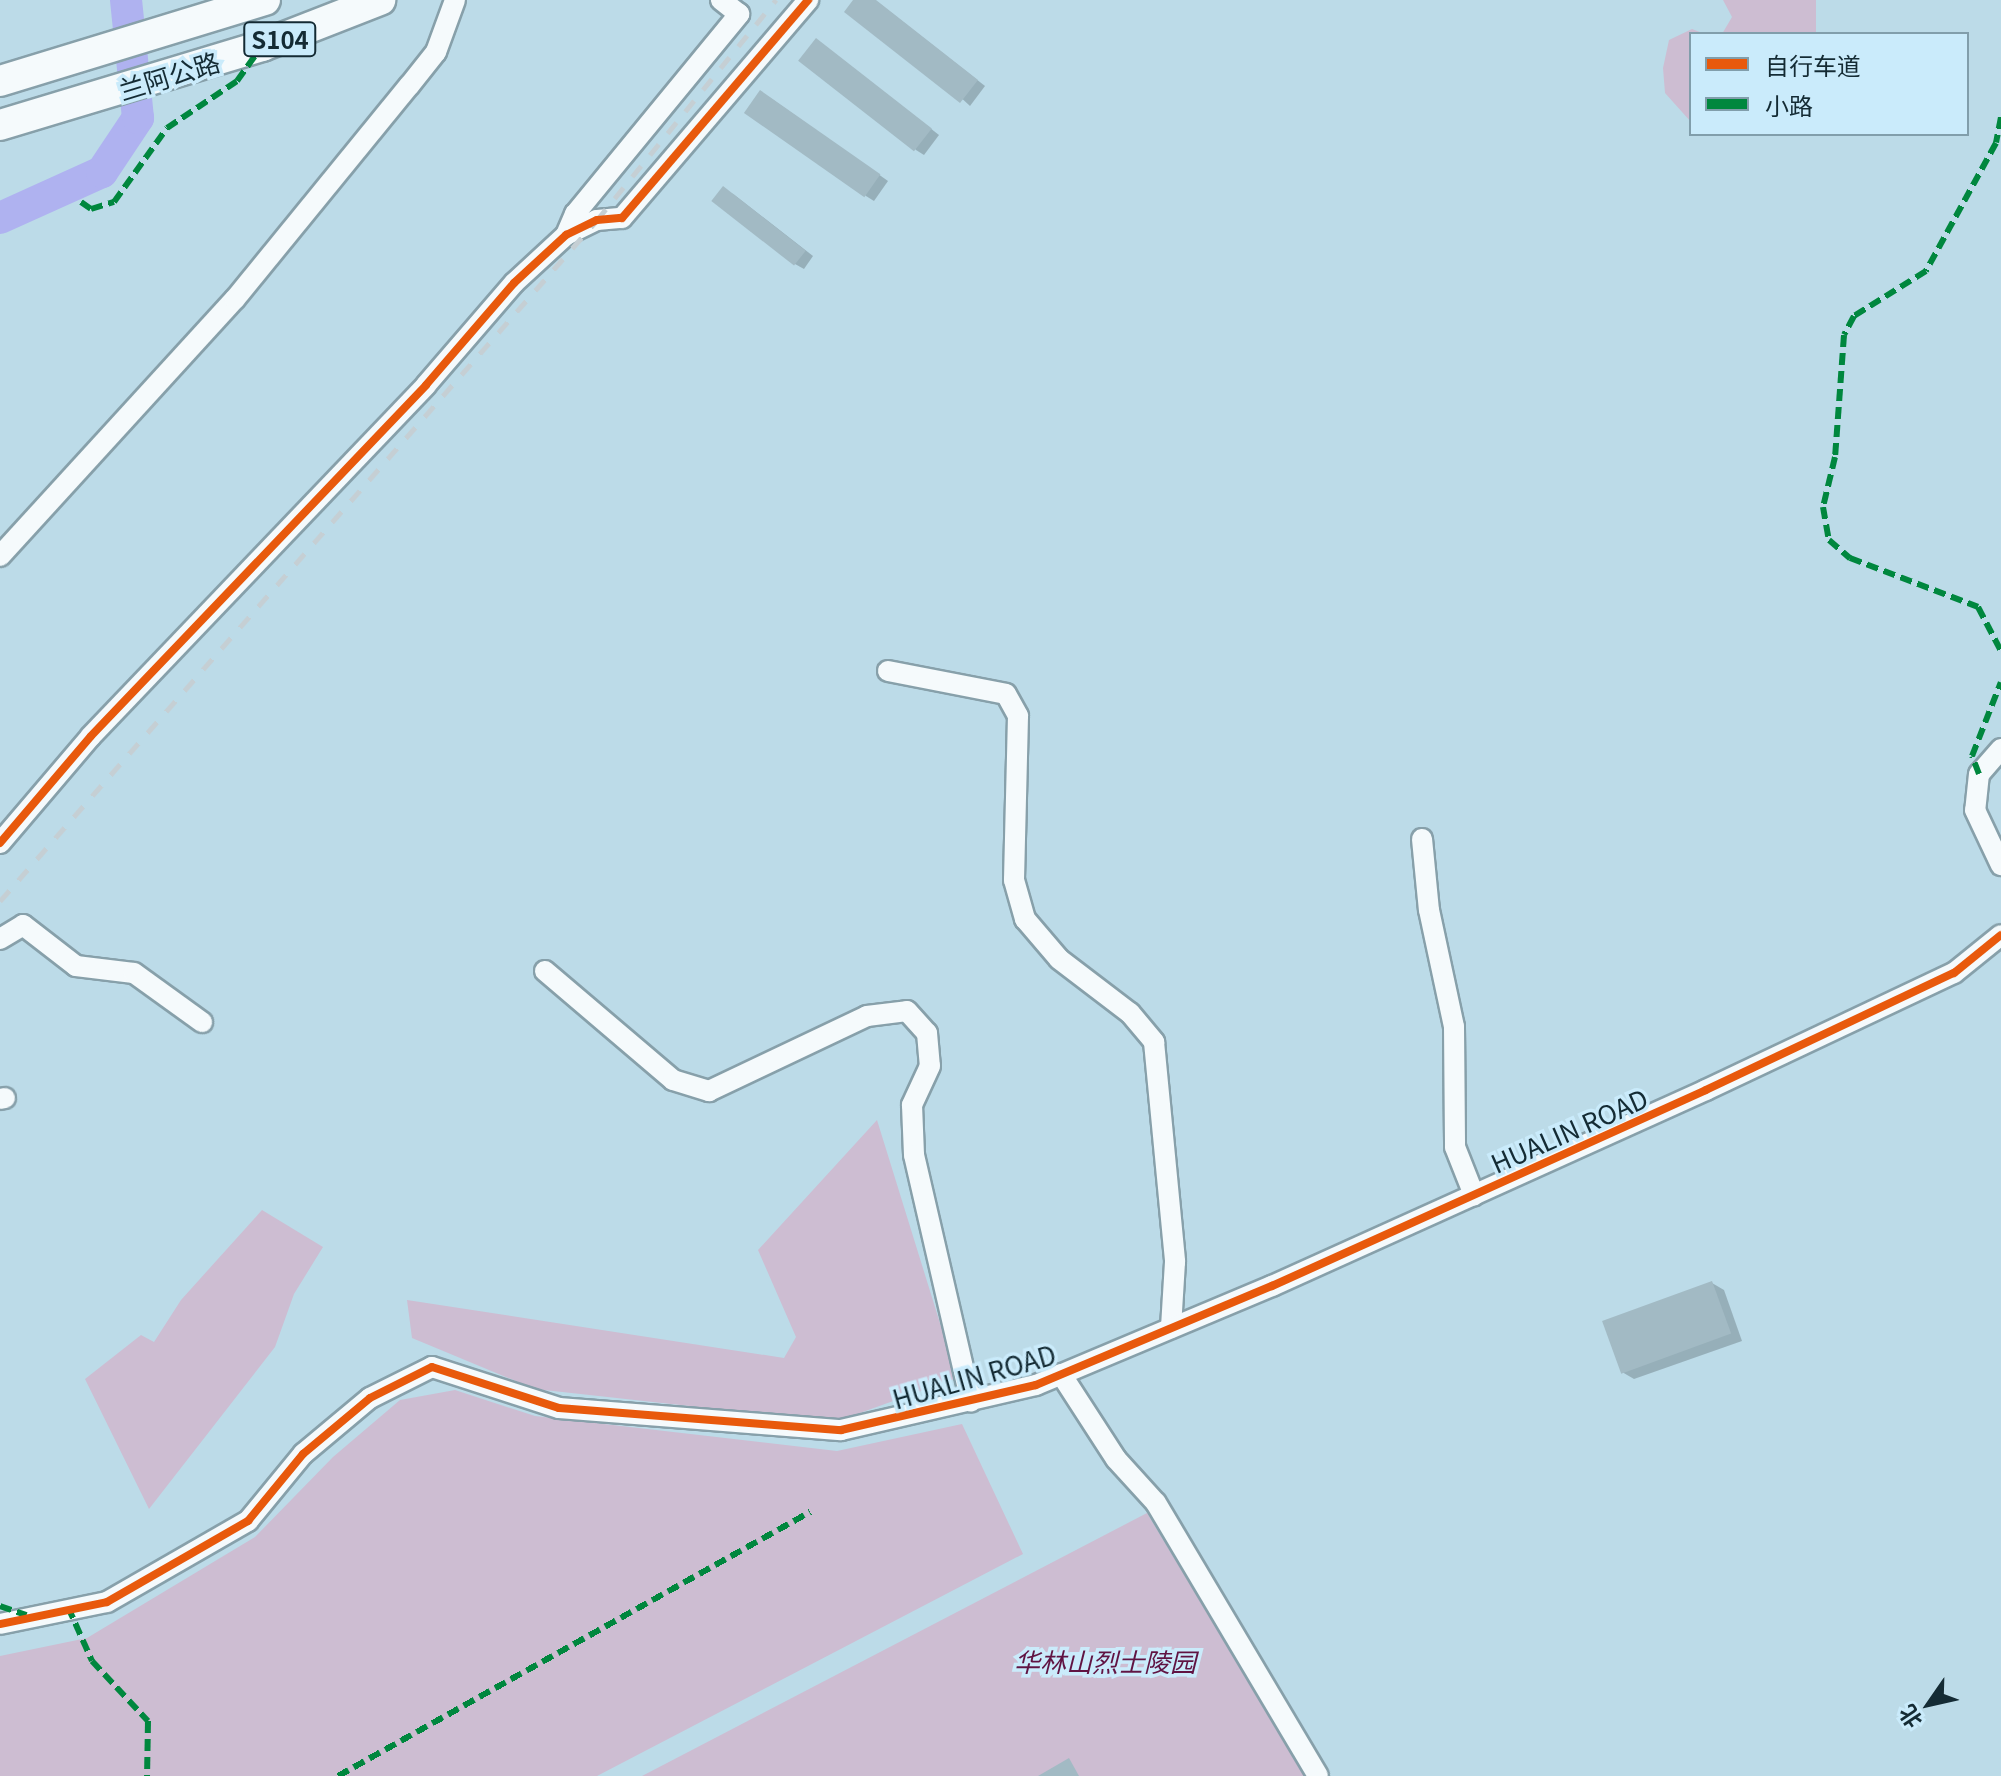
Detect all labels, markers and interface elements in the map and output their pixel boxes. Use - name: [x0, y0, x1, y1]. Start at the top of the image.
- road number: S104: [242, 19, 318, 59]
- legend: [1689, 32, 1969, 136]
- street label: 兰阿公路: [115, 45, 223, 105]
- text: 自行车道: [1765, 47, 1861, 82]
- text: 小路: [1765, 87, 1813, 122]
- street label: HUALIN ROAD: [1486, 1081, 1652, 1179]
- street label: HUALIN ROAD: [889, 1338, 1059, 1414]
- park label: 华林山烈士陵园: [1014, 1645, 1196, 1677]
- north arrow: [1889, 1664, 1969, 1744]
- text: 北: [1890, 1699, 1929, 1736]

